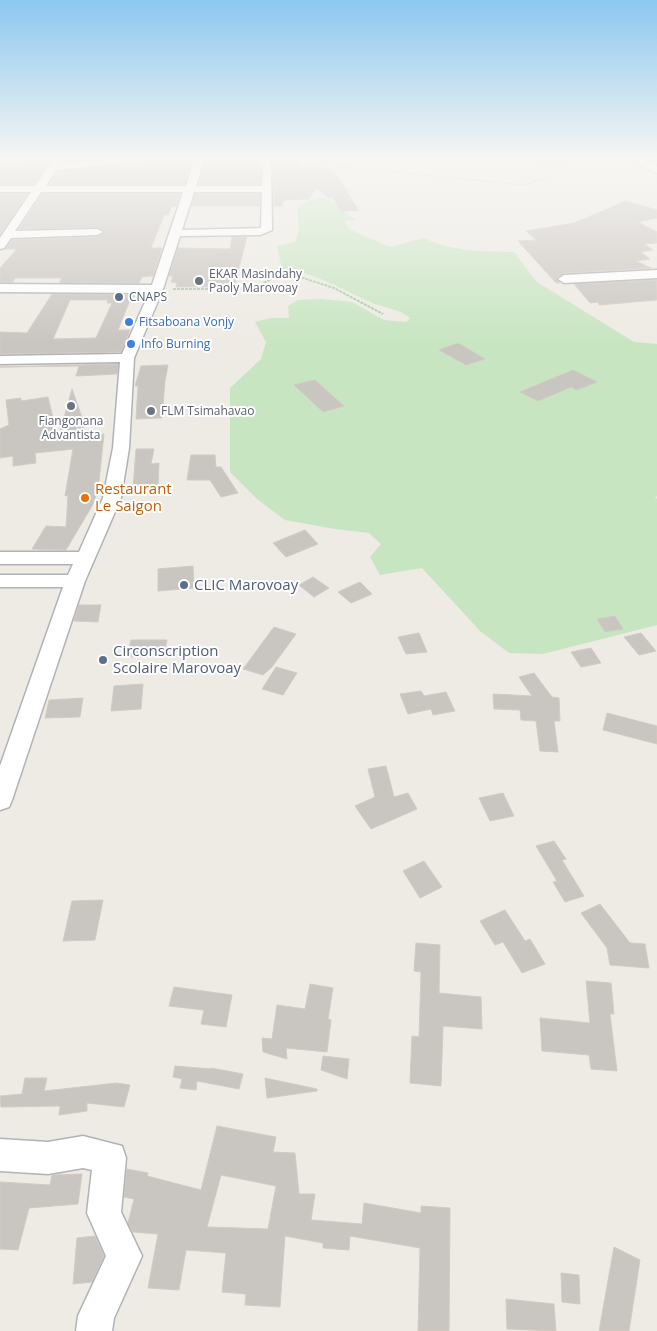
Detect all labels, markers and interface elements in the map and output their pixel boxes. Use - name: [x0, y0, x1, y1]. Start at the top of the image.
- place label: EKAR Masindahy Paoly Marovoay: [209, 265, 303, 296]
- marker: EKAR Masindahy Paoly Marovoay: [193, 275, 205, 287]
- place label: CNAPS: [129, 288, 167, 305]
- marker: CNAPS: [113, 291, 125, 303]
- place label: Fitsaboana Vonjy: [139, 313, 235, 330]
- marker: Fitsaboana Vonjy: [123, 316, 135, 328]
- place label: Info Burning: [141, 335, 211, 352]
- marker: Info Burning: [125, 338, 137, 350]
- marker: Fiangonana Advantista: [65, 400, 77, 412]
- place label: FLM Tsimahavao: [161, 402, 254, 419]
- marker: FLM Tsimahavao: [145, 405, 157, 417]
- place label: Fiangonana Advantista: [38, 412, 104, 443]
- place label: Restaurant Le Saigon: [95, 478, 172, 515]
- marker: Restaurant Le Saigon: [79, 492, 91, 504]
- place label: CLIC Marovoay: [194, 574, 299, 594]
- marker: CLIC Marovoay: [178, 579, 190, 591]
- place label: Circonscription Scolaire Marovoay: [113, 640, 242, 677]
- marker: Circonscription Scolaire Marovoay: [97, 654, 109, 666]

